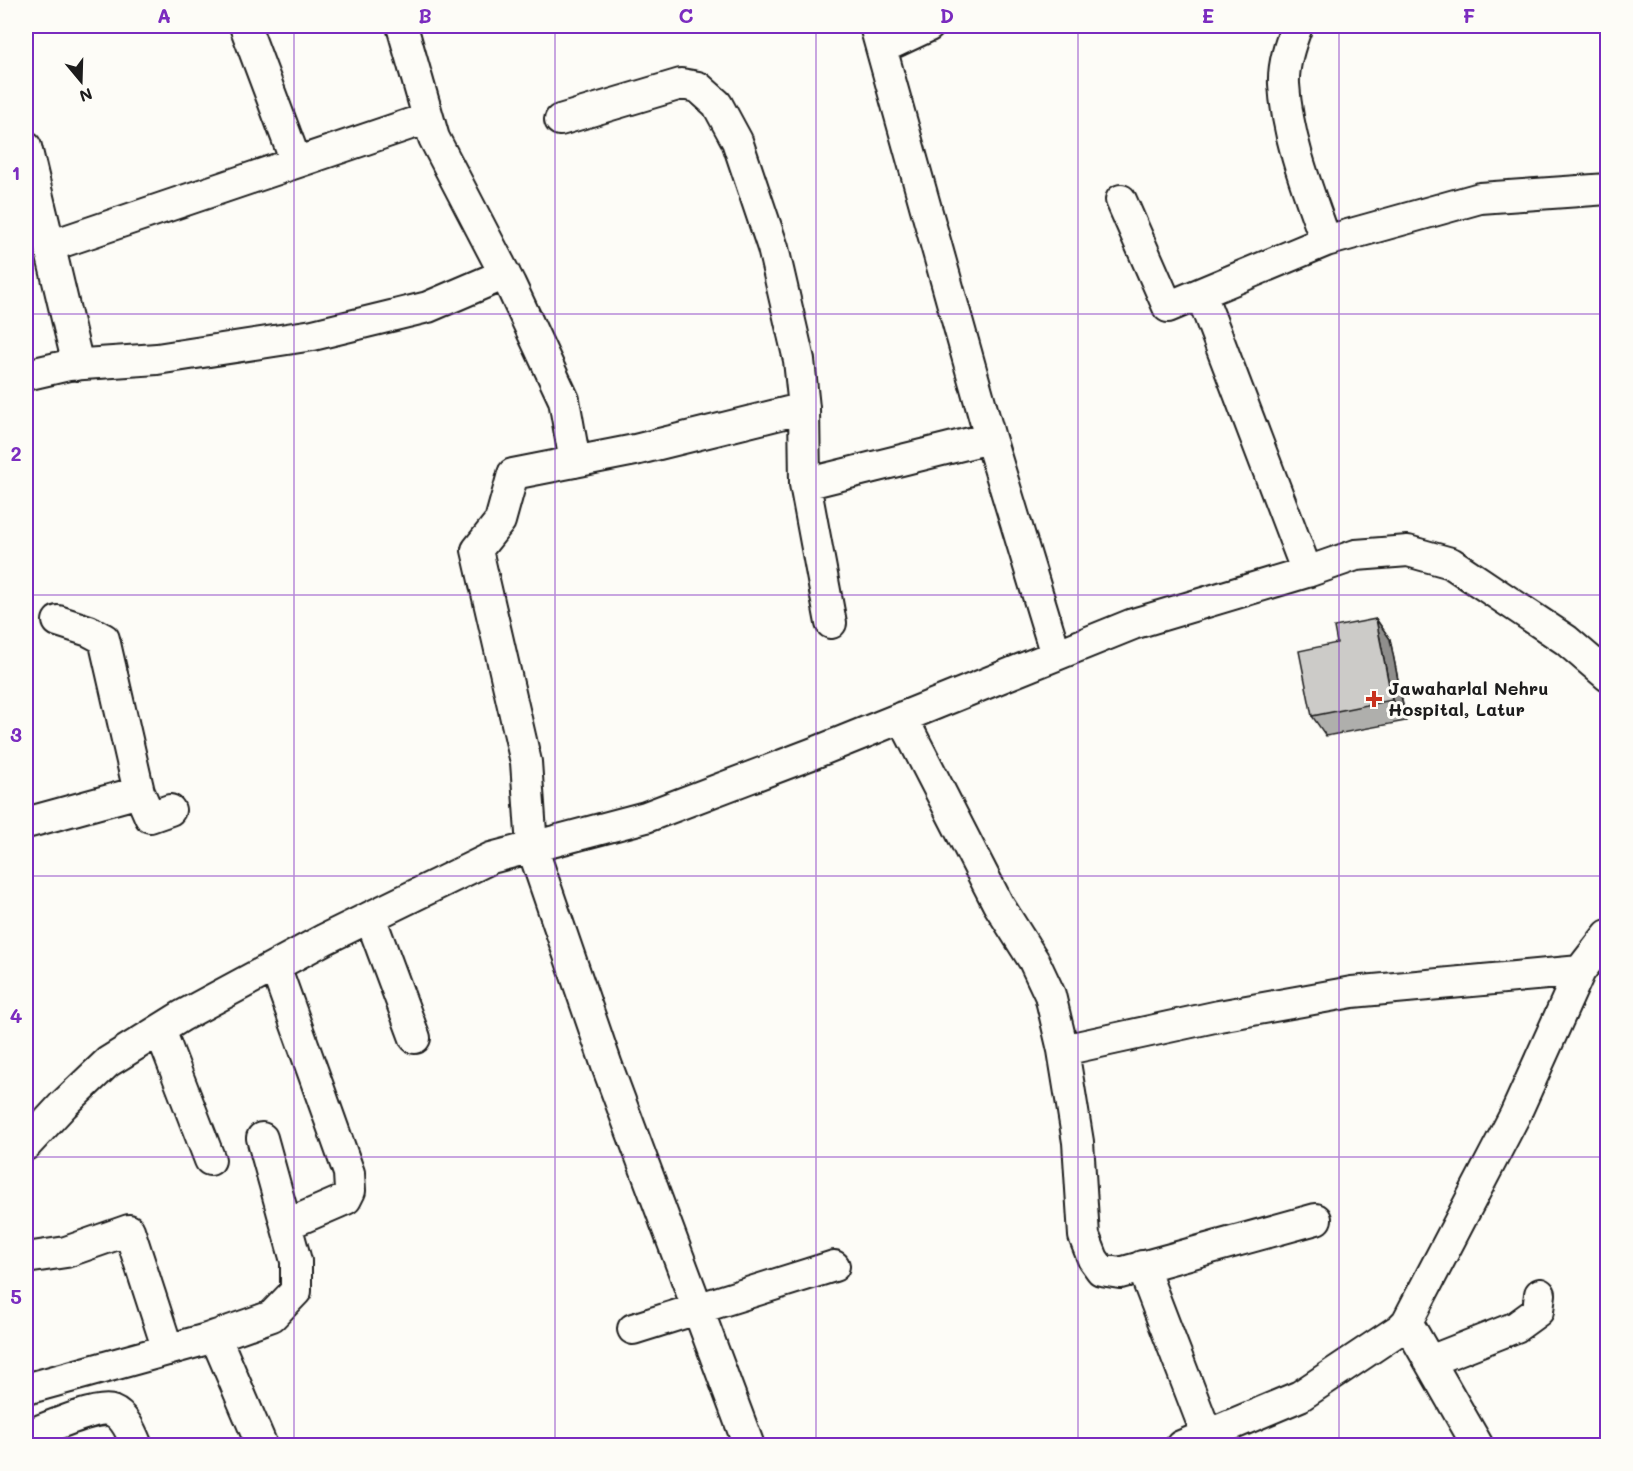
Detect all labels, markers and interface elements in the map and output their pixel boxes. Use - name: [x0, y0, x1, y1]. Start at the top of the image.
- text: A: [157, 2, 171, 28]
- text: B: [418, 2, 432, 28]
- text: C: [679, 2, 694, 28]
- text: D: [940, 2, 954, 28]
- text: E: [1202, 2, 1214, 28]
- text: F: [1463, 2, 1476, 28]
- north arrow: [51, 51, 111, 111]
- text: N: [77, 84, 95, 108]
- text: 1: [12, 159, 20, 185]
- text: 2: [10, 440, 22, 466]
- place label: Jawaharlal Nehru Hospital, Latur: [1388, 676, 1549, 721]
- marker: Jawaharlal Nehru Hospital, Latur: [1365, 690, 1383, 708]
- text: 3: [10, 721, 22, 747]
- text: 4: [10, 1002, 23, 1028]
- text: 5: [10, 1283, 22, 1309]

